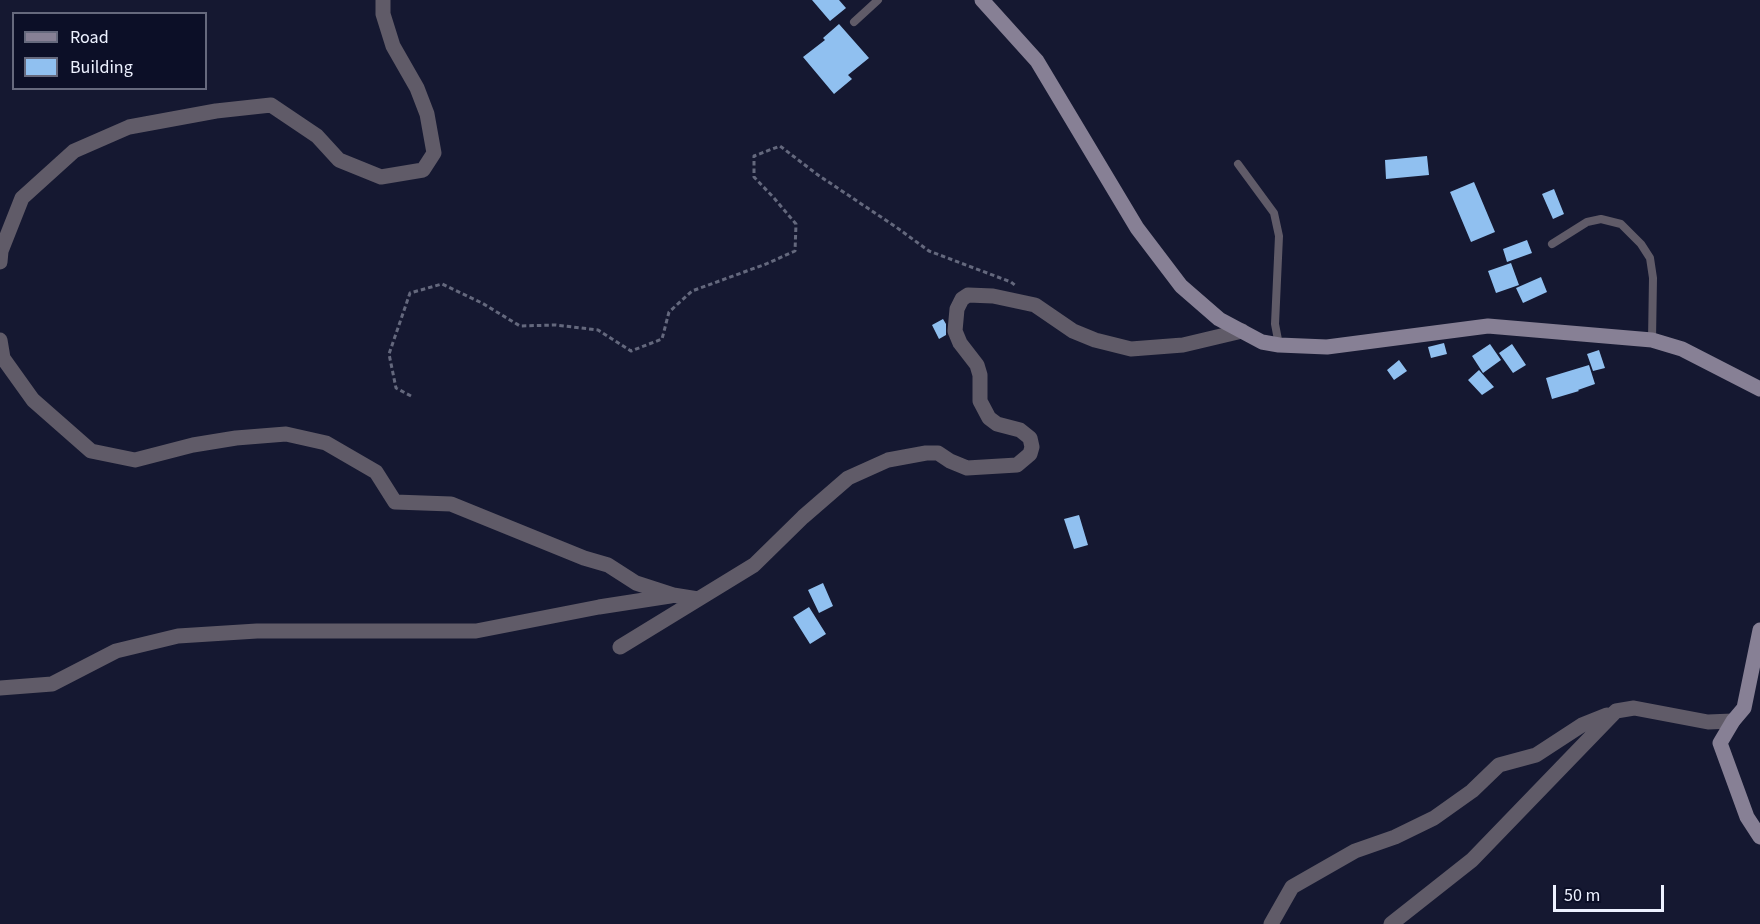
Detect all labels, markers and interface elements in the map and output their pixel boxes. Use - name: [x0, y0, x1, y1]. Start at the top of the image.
- legend: [12, 12, 207, 90]
- text: Road: [70, 25, 109, 50]
- text: Building: [70, 55, 133, 80]
- scale bar: [1556, 873, 1667, 911]
- text: 50 m: [1564, 883, 1600, 908]

